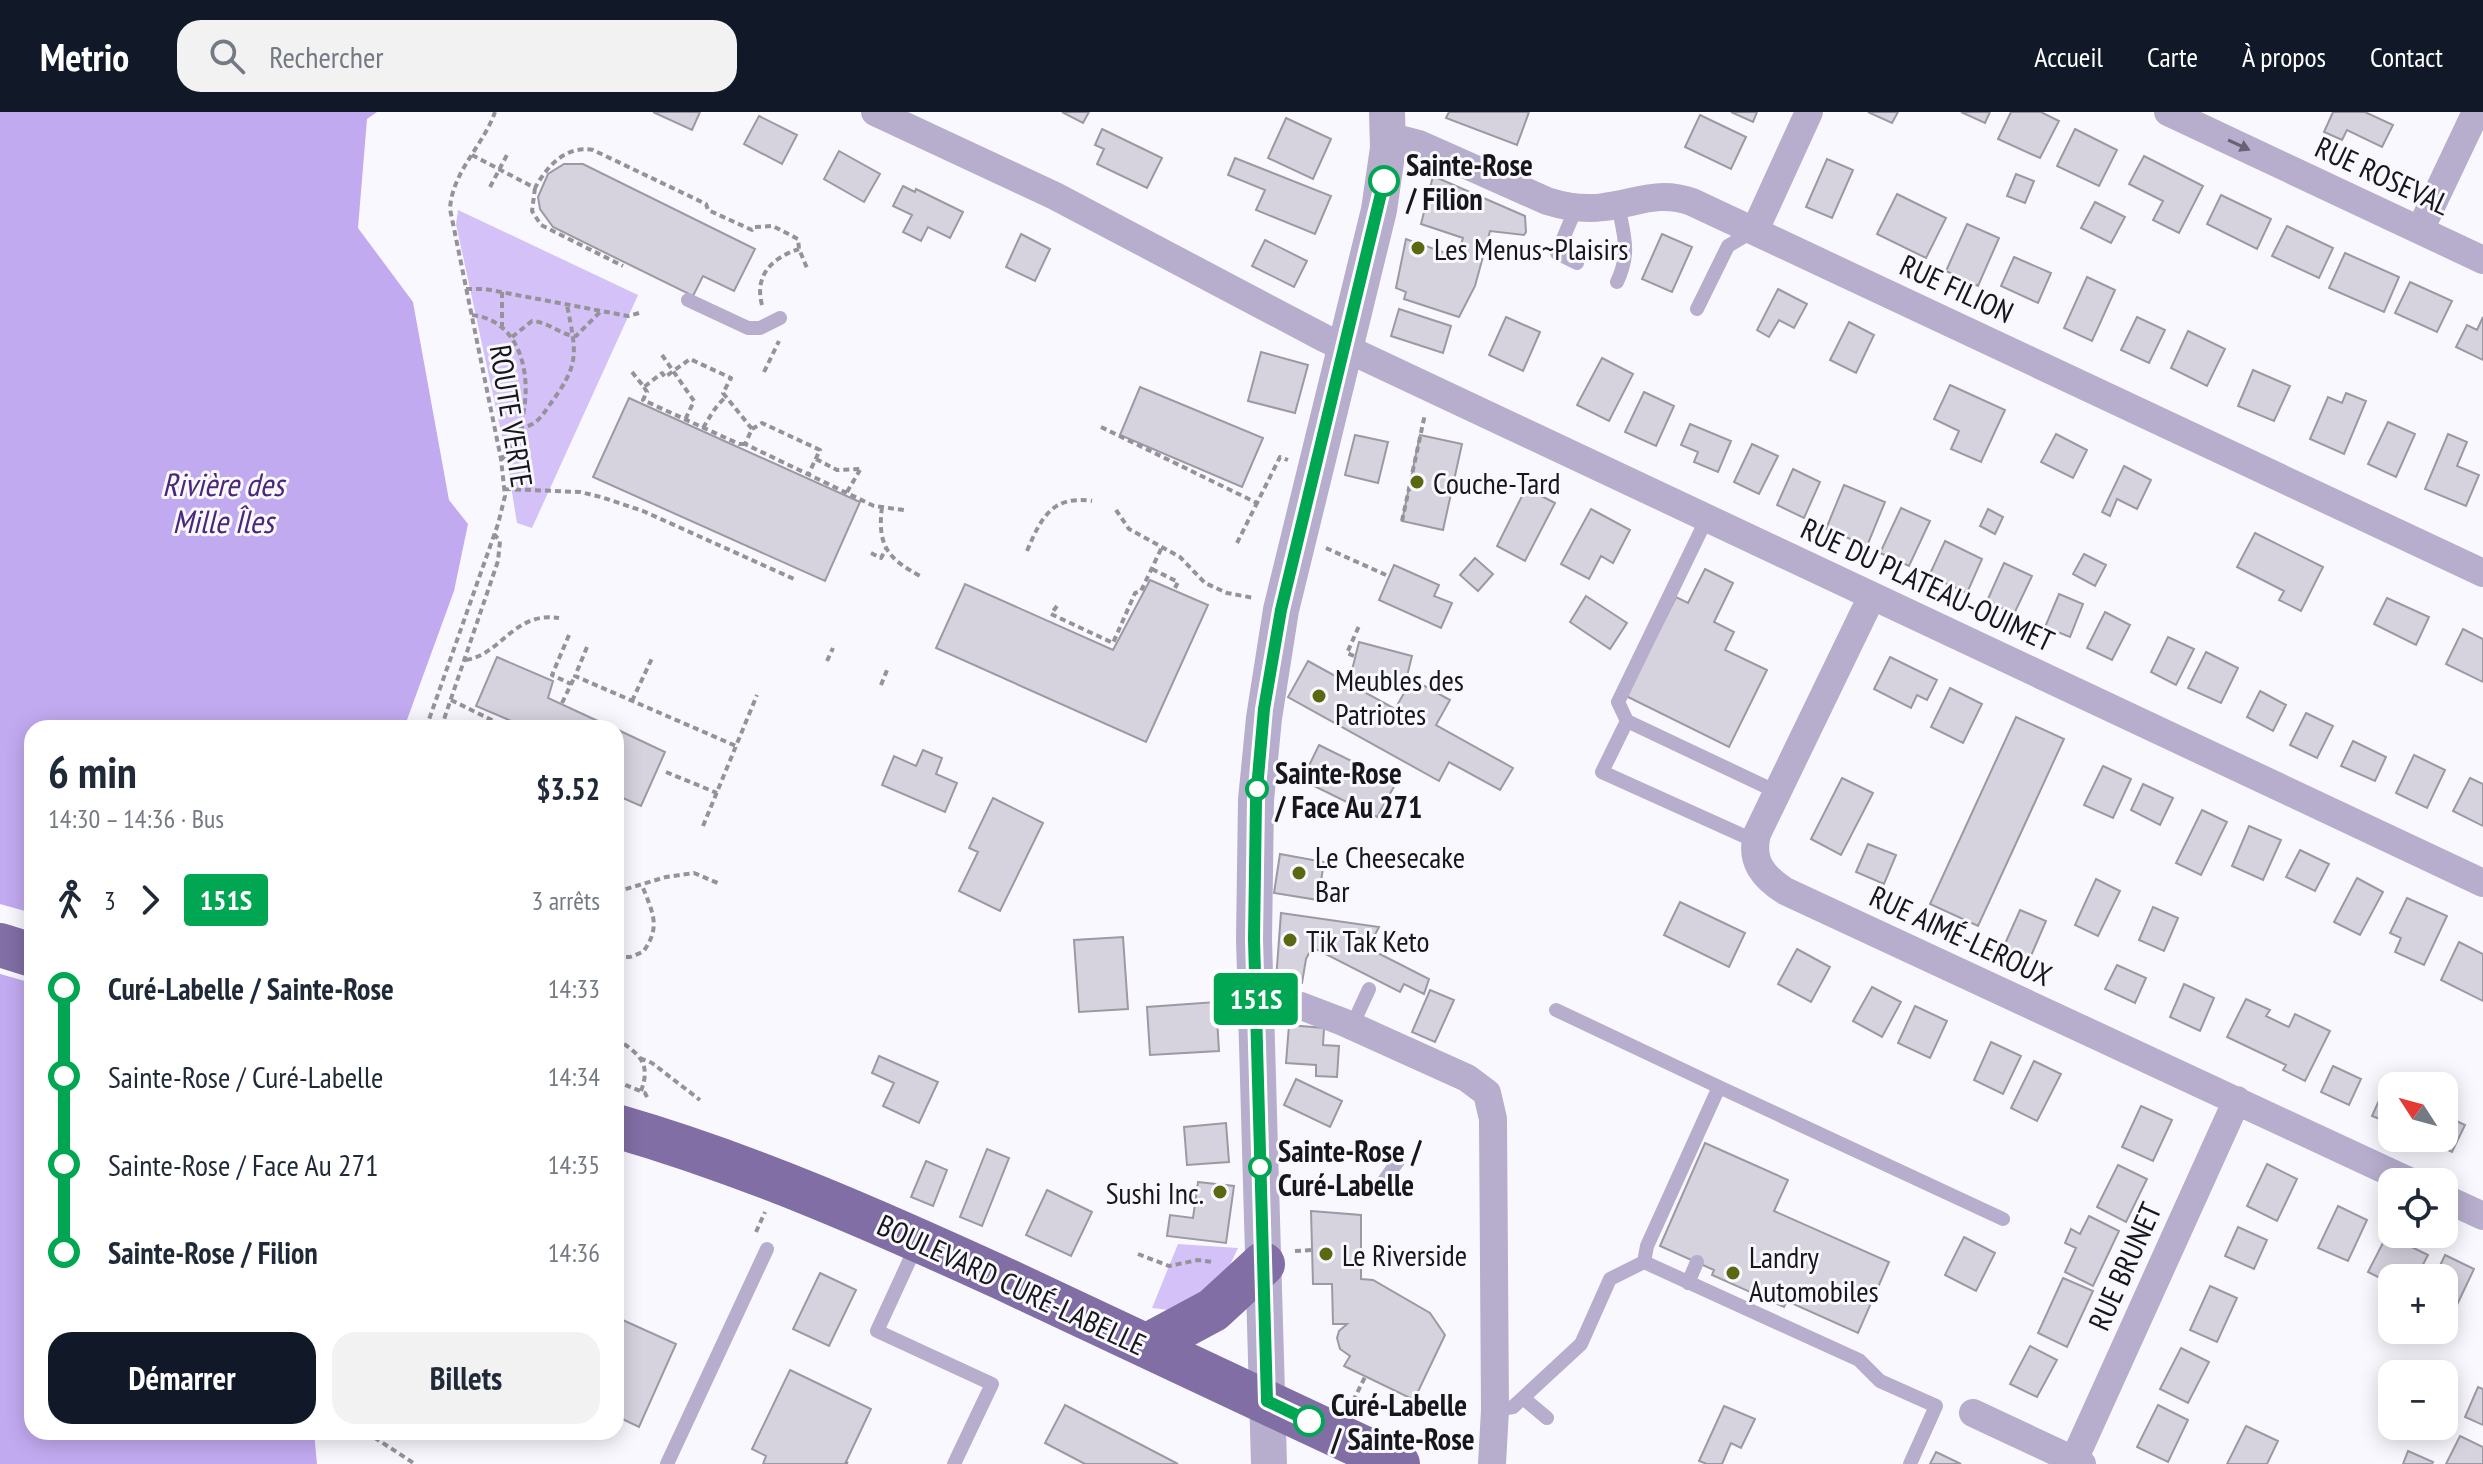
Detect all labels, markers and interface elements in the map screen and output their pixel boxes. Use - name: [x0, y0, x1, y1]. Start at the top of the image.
- search box: [177, 20, 737, 92]
- text: Metrio: [40, 32, 129, 81]
- icon: search: [205, 34, 249, 78]
- text: Rechercher: [269, 37, 384, 76]
- text: Accueil: [2034, 38, 2103, 75]
- text: Carte: [2147, 38, 2198, 75]
- text: À propos: [2242, 38, 2326, 75]
- text: Contact: [2370, 38, 2443, 75]
- street label: RUE ROSEVAL: [2309, 127, 2457, 223]
- one-way arrow: [2227, 138, 2251, 152]
- place label: Sainte-Rose / Filion: [1405, 145, 1533, 218]
- marker: Sainte-Rose / Filion: [1369, 166, 1399, 196]
- place label: Les Menus~Plaisirs: [1434, 229, 1628, 268]
- marker: Les Menus~Plaisirs: [1409, 239, 1427, 257]
- street label: RUE FILION: [1894, 245, 2020, 331]
- street label: ROUTE VERTE: [482, 342, 542, 490]
- water label: Rivière des Mille Îles: [162, 463, 287, 542]
- place label: Couche-Tard: [1433, 463, 1560, 502]
- marker: Couche-Tard: [1408, 473, 1426, 491]
- street label: RUE DU PLATEAU-OUIMET: [1795, 508, 2061, 660]
- place label: Meubles des Patriotes: [1335, 660, 1464, 733]
- marker: Meubles des Patriotes: [1310, 687, 1328, 705]
- text: 6 min: [48, 743, 137, 800]
- place label: Sainte-Rose / Face Au 271: [1274, 753, 1422, 826]
- text: $3.52: [536, 769, 600, 808]
- marker: Sainte-Rose / Face Au 271: [1246, 778, 1268, 800]
- text: 14:30 – 14:36 · Bus: [48, 802, 224, 835]
- place label: Le Cheesecake Bar: [1315, 837, 1465, 910]
- marker: Le Cheesecake Bar: [1290, 864, 1308, 882]
- street label: RUE AIMÉ-LEROUX: [1864, 876, 2058, 994]
- icon: walk: [48, 878, 92, 922]
- icon: forward: [128, 878, 172, 922]
- text: 151S: [200, 881, 252, 918]
- text: 3: [104, 884, 116, 917]
- text: 3 arrêts: [531, 884, 600, 917]
- place label: Tik Tak Keto: [1306, 921, 1430, 960]
- marker: Tik Tak Keto: [1281, 931, 1299, 949]
- text: Curé-Labelle / Sainte-Rose: [108, 969, 394, 1008]
- text: 14:33: [548, 972, 600, 1005]
- line badge: 151S: [1200, 973, 1312, 1025]
- text: 151S: [1230, 980, 1282, 1017]
- text: Sainte-Rose / Curé-Labelle: [108, 1057, 383, 1096]
- text: 14:34: [548, 1060, 600, 1093]
- north arrow: [2378, 1072, 2458, 1152]
- map controls: [2378, 1072, 2458, 1440]
- place label: Sainte-Rose / Curé-Labelle: [1278, 1131, 1423, 1204]
- text: Sainte-Rose / Face Au 271: [108, 1145, 379, 1184]
- text: 14:35: [548, 1148, 600, 1181]
- marker: Sainte-Rose / Curé-Labelle: [1249, 1156, 1271, 1178]
- button: locate: [2378, 1168, 2458, 1248]
- place label: Sushi Inc.: [1106, 1173, 1204, 1212]
- marker: Sushi Inc.: [1211, 1183, 1229, 1201]
- street label: RUE BRUNET: [2079, 1196, 2169, 1336]
- street label: BOULEVARD CURÉ-LABELLE: [871, 1205, 1153, 1363]
- text: Sainte-Rose / Filion: [108, 1233, 318, 1272]
- place label: Le Riverside: [1342, 1235, 1467, 1274]
- text: 14:36: [548, 1236, 600, 1269]
- place label: Landry Automobiles: [1749, 1237, 1879, 1310]
- marker: Le Riverside: [1317, 1245, 1335, 1263]
- marker: Landry Automobiles: [1724, 1264, 1742, 1282]
- button: +: [2378, 1264, 2458, 1344]
- button: Démarrer: [48, 1332, 316, 1424]
- button: Billets: [332, 1332, 600, 1424]
- button: −: [2378, 1360, 2458, 1440]
- place label: Curé-Labelle / Sainte-Rose: [1330, 1385, 1475, 1458]
- marker: Curé-Labelle / Sainte-Rose: [1294, 1406, 1324, 1436]

